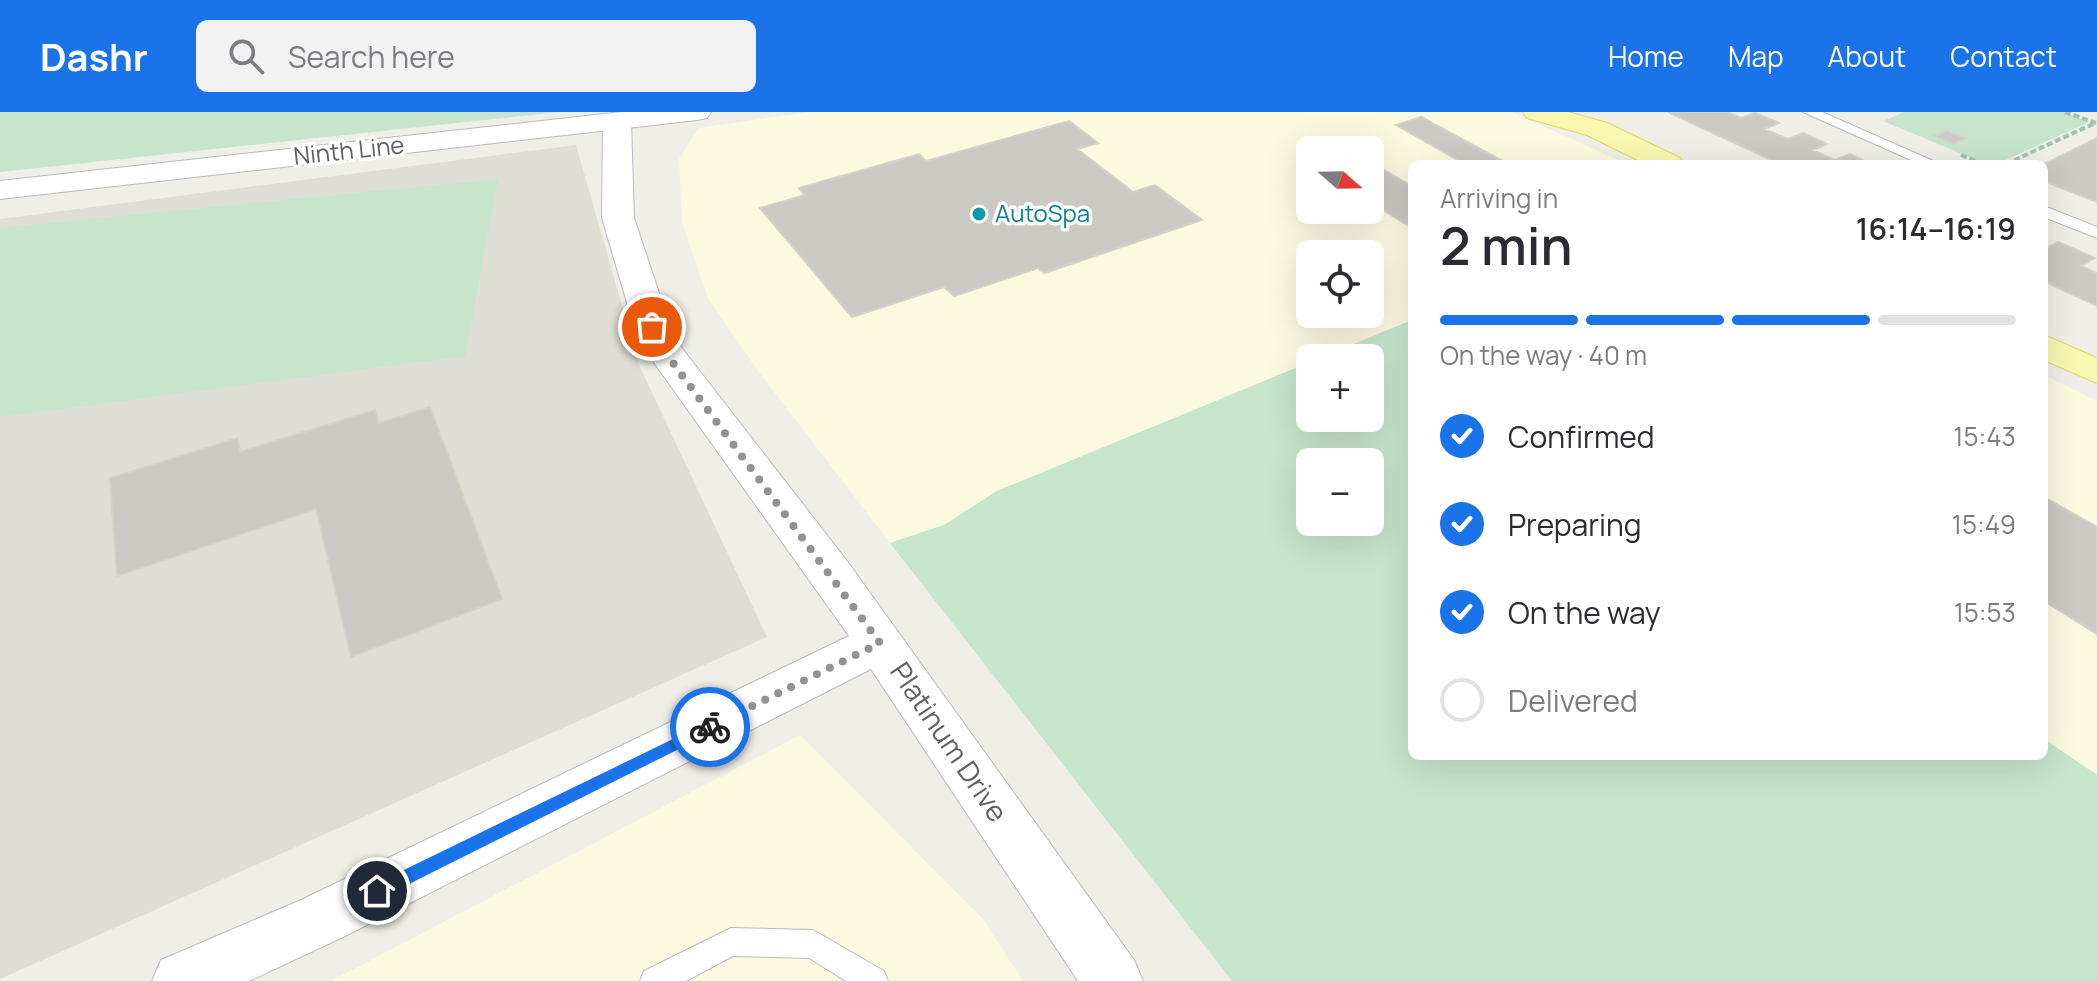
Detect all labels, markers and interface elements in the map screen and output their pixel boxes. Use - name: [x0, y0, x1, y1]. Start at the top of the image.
- search box: [196, 20, 756, 92]
- text: Dashr: [40, 30, 148, 82]
- icon: search: [224, 34, 268, 78]
- text: Search here: [288, 36, 455, 77]
- text: Home: [1608, 37, 1684, 75]
- text: Map: [1728, 37, 1784, 75]
- text: About: [1828, 37, 1906, 75]
- text: Contact: [1950, 37, 2057, 75]
- street label: Ninth Line: [292, 127, 406, 172]
- north arrow: [1296, 136, 1384, 224]
- map controls: [1296, 136, 1384, 536]
- text: Arriving in: [1440, 180, 1558, 216]
- place label: AutoSpa: [995, 196, 1090, 229]
- marker: AutoSpa: [970, 205, 988, 223]
- text: 16:14–16:19: [1856, 208, 2016, 249]
- text: 2 min: [1440, 210, 1573, 281]
- button: locate: [1296, 240, 1384, 328]
- pin: [618, 293, 686, 361]
- icon: bag: [630, 305, 674, 349]
- text: On the way · 40 m: [1440, 337, 1647, 373]
- button: +: [1296, 344, 1384, 432]
- icon: check: [1440, 414, 1484, 458]
- text: Confirmed: [1508, 416, 1655, 457]
- text: 15:43: [1953, 418, 2016, 454]
- button: −: [1296, 448, 1384, 536]
- icon: check: [1440, 502, 1484, 546]
- text: Preparing: [1508, 504, 1642, 545]
- text: 15:49: [1952, 506, 2016, 542]
- icon: check: [1440, 590, 1484, 634]
- text: On the way: [1508, 592, 1661, 633]
- text: 15:53: [1954, 594, 2016, 630]
- street label: Platinum Drive: [882, 654, 1017, 829]
- text: Delivered: [1508, 680, 1638, 721]
- courier: [670, 687, 750, 767]
- icon: bike: [688, 705, 732, 749]
- pin: [343, 857, 411, 925]
- icon: home: [355, 869, 399, 913]

